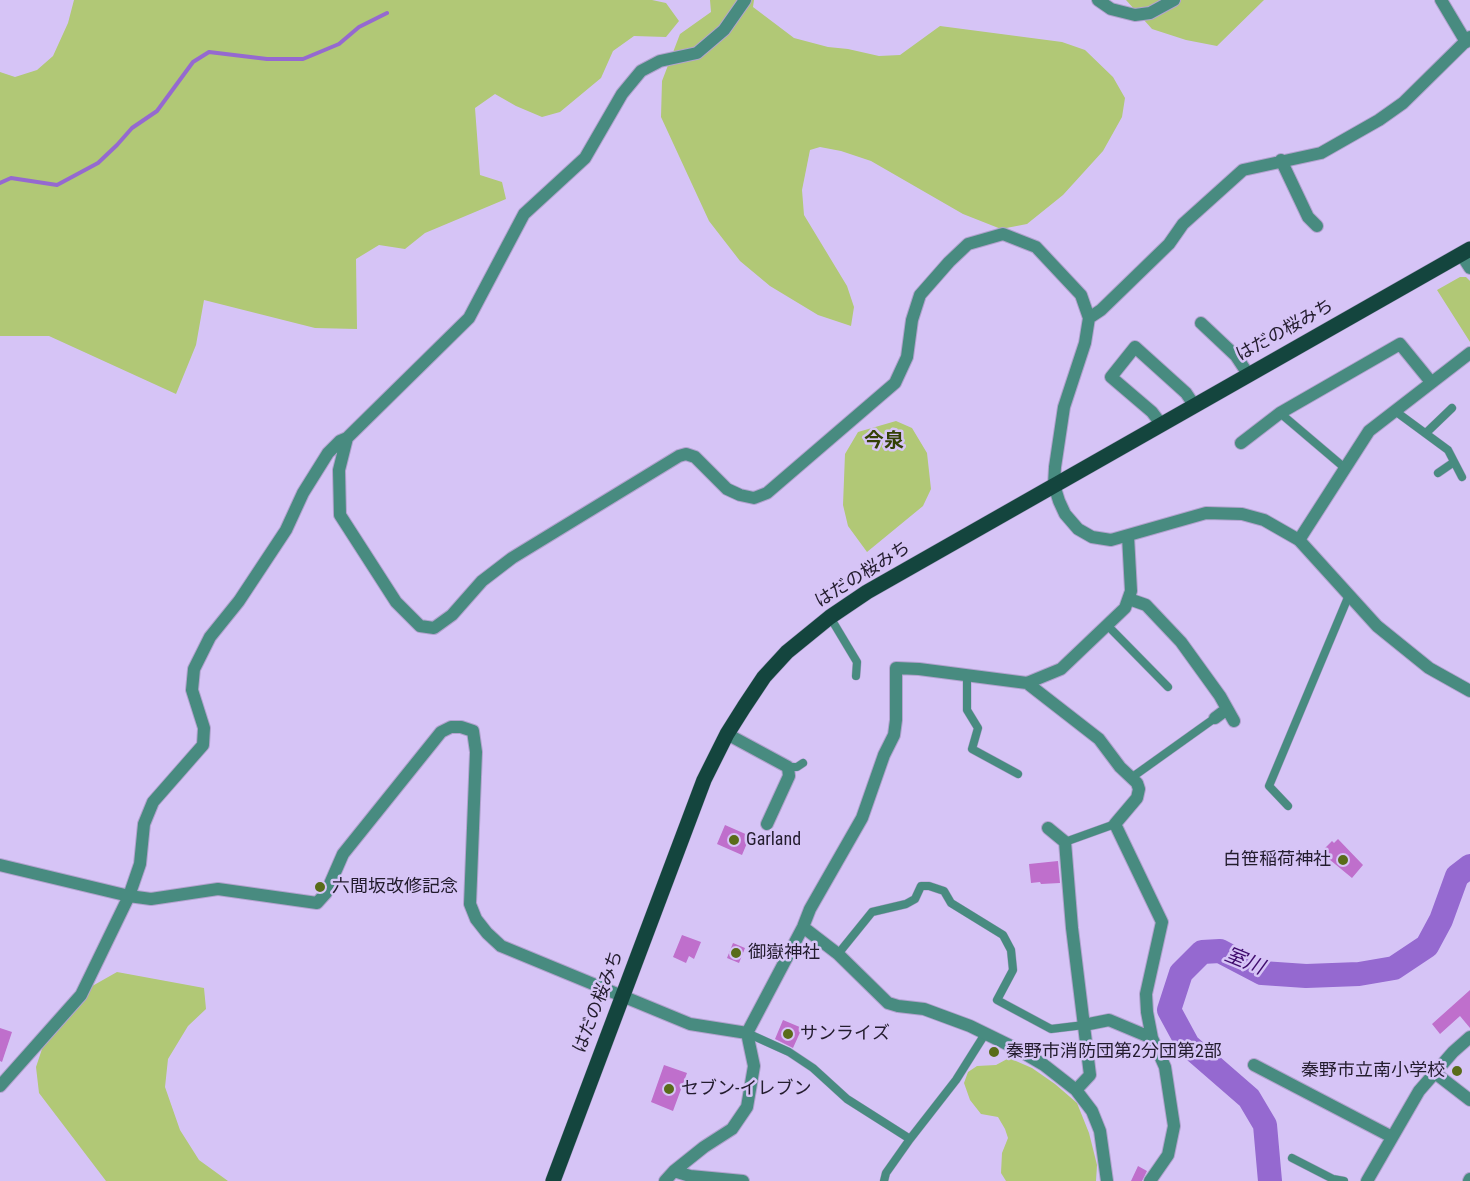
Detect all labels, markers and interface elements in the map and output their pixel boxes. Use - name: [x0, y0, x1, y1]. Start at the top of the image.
- street label: はだの桜みち: [1233, 295, 1337, 367]
- district label: 今泉: [864, 430, 904, 454]
- street label: はだの桜みち: [811, 537, 915, 613]
- place label: Garland: [746, 829, 801, 851]
- marker: Garland: [727, 833, 741, 847]
- place label: 白笹稲荷神社: [1223, 849, 1331, 871]
- marker: 白笹稲荷神社: [1336, 853, 1350, 867]
- place label: 六間坂改修記念: [332, 876, 458, 898]
- marker: 六間坂改修記念: [313, 880, 327, 894]
- place label: 御嶽神社: [748, 942, 820, 964]
- water label: 室川: [1221, 943, 1267, 981]
- marker: 御嶽神社: [729, 946, 743, 960]
- street label: はだの桜みち: [570, 948, 628, 1056]
- place label: サンライズ: [800, 1023, 890, 1045]
- marker: サンライズ: [781, 1027, 795, 1041]
- place label: 秦野市消防団第2分団第2部: [1006, 1041, 1222, 1063]
- marker: 秦野市消防団第2分団第2部: [987, 1045, 1001, 1059]
- place label: 秦野市立南小学校: [1301, 1060, 1445, 1082]
- marker: 秦野市立南小学校: [1450, 1064, 1464, 1078]
- place label: セブン-イレブン: [681, 1078, 811, 1100]
- marker: セブン-イレブン: [662, 1082, 676, 1096]

